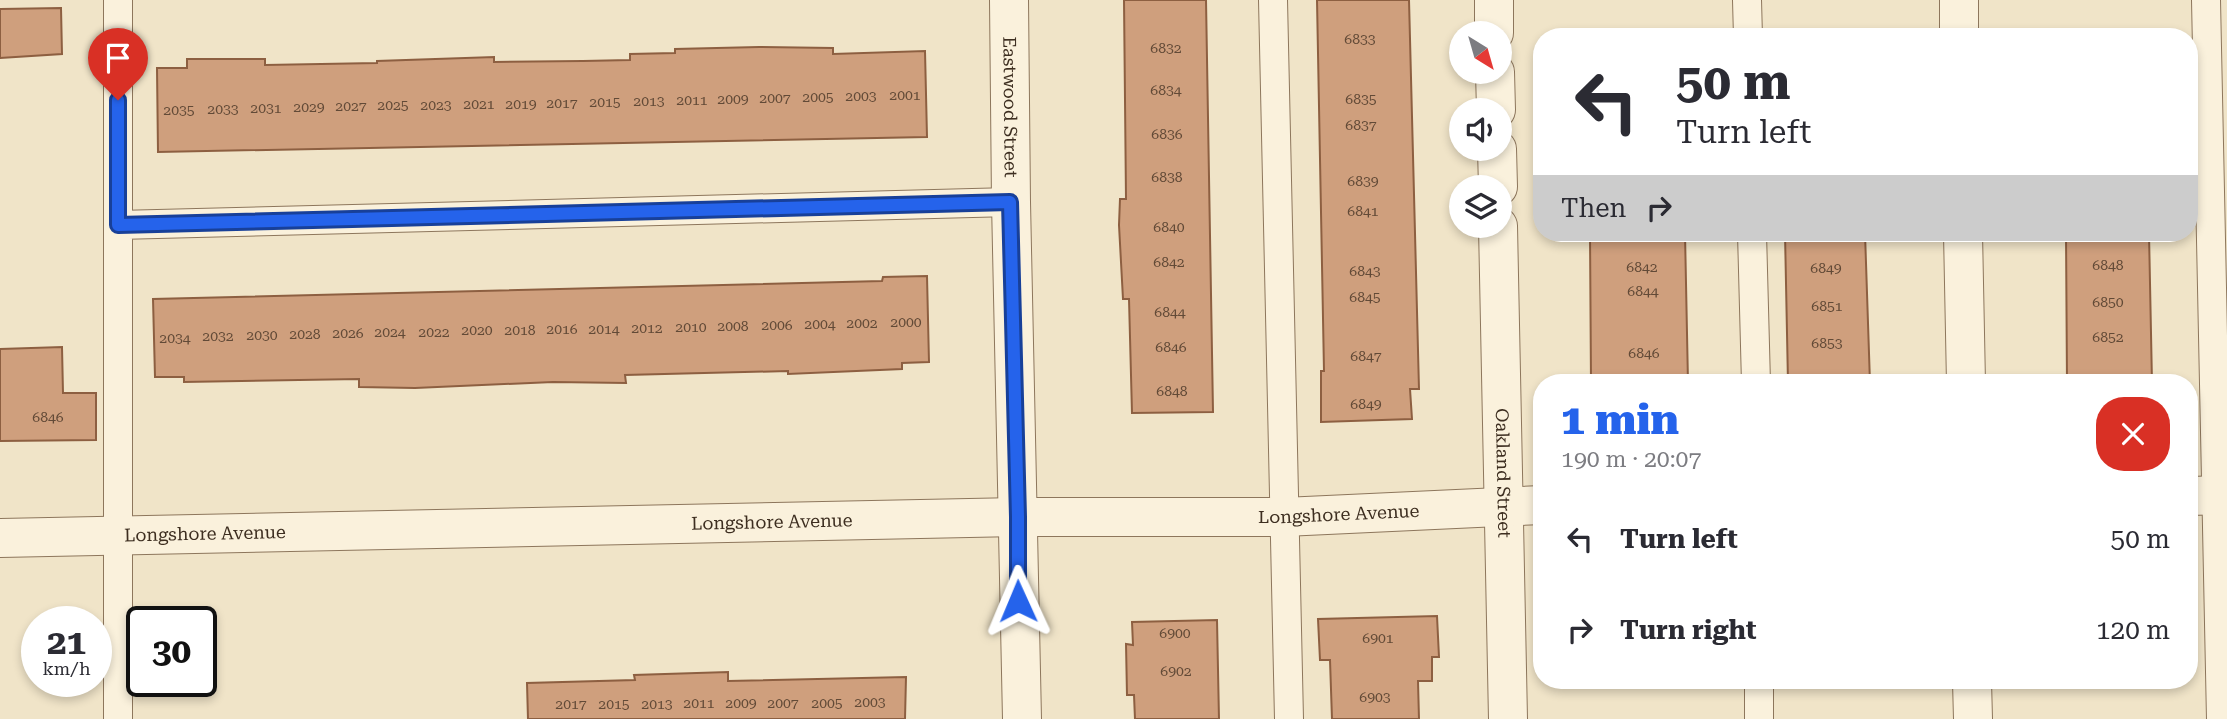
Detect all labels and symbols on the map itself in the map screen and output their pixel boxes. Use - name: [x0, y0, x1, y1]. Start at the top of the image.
- north arrow: [1449, 21, 1512, 84]
- pin: [88, 28, 148, 100]
- house number: 6833: [1344, 31, 1376, 47]
- street label: Eastwood Street: [999, 36, 1022, 178]
- house number: 6832: [1150, 40, 1182, 56]
- house number: 6834: [1150, 82, 1182, 98]
- house number: 2001: [889, 87, 921, 103]
- house number: 2003: [845, 88, 877, 104]
- house number: 2005: [802, 89, 834, 105]
- house number: 2007: [759, 90, 791, 106]
- house number: 2009: [717, 91, 749, 107]
- house number: 6835: [1345, 91, 1377, 107]
- house number: 2011: [676, 92, 708, 108]
- house number: 2013: [633, 93, 665, 109]
- house number: 2015: [589, 94, 621, 110]
- house number: 2017: [546, 95, 578, 111]
- house number: 2021: [463, 96, 495, 112]
- house number: 2019: [505, 96, 537, 112]
- house number: 2025: [377, 97, 409, 113]
- house number: 2023: [420, 97, 452, 113]
- house number: 2027: [335, 98, 367, 114]
- house number: 2029: [293, 99, 325, 115]
- house number: 2031: [250, 100, 282, 116]
- house number: 2033: [207, 101, 239, 117]
- house number: 2035: [163, 102, 195, 118]
- house number: 6837: [1345, 117, 1377, 133]
- house number: 6836: [1151, 126, 1183, 142]
- house number: 6838: [1151, 169, 1183, 185]
- house number: 6839: [1347, 173, 1379, 189]
- house number: 6841: [1347, 203, 1379, 219]
- house number: 6840: [1153, 219, 1185, 235]
- house number: 6842: [1153, 254, 1185, 270]
- house number: 6848: [2092, 257, 2124, 273]
- house number: 6842: [1626, 259, 1658, 275]
- house number: 6849: [1810, 260, 1842, 276]
- house number: 6843: [1349, 263, 1381, 279]
- house number: 6844: [1627, 283, 1659, 299]
- house number: 6845: [1349, 289, 1381, 305]
- house number: 6850: [2092, 294, 2124, 310]
- house number: 6851: [1811, 298, 1843, 314]
- house number: 6844: [1154, 304, 1186, 320]
- house number: 2000: [890, 314, 922, 330]
- house number: 2002: [846, 315, 878, 331]
- house number: 2004: [804, 316, 836, 332]
- house number: 2006: [761, 317, 793, 333]
- house number: 2008: [717, 318, 749, 334]
- house number: 2010: [675, 319, 707, 335]
- house number: 2012: [631, 320, 663, 336]
- house number: 2016: [546, 321, 578, 337]
- house number: 2014: [588, 321, 620, 337]
- house number: 2020: [461, 322, 493, 338]
- house number: 2018: [504, 322, 536, 338]
- house number: 2024: [374, 324, 406, 340]
- house number: 2022: [418, 324, 450, 340]
- house number: 2026: [332, 325, 364, 341]
- house number: 2028: [289, 326, 321, 342]
- house number: 2030: [246, 327, 278, 343]
- house number: 2032: [202, 328, 234, 344]
- house number: 6852: [2092, 329, 2124, 345]
- house number: 2034: [159, 330, 191, 346]
- house number: 6853: [1811, 335, 1843, 351]
- house number: 6846: [1155, 339, 1187, 355]
- house number: 6846: [1628, 345, 1660, 361]
- house number: 6847: [1350, 348, 1382, 364]
- house number: 6848: [1156, 383, 1188, 399]
- house number: 6849: [1350, 396, 1382, 412]
- street label: Oakland Street: [1492, 408, 1515, 538]
- house number: 6846: [32, 409, 64, 425]
- street label: Longshore Avenue: [1258, 500, 1420, 527]
- street label: Longshore Avenue: [691, 509, 853, 534]
- street label: Longshore Avenue: [124, 521, 286, 545]
- position arrow: [981, 564, 1055, 638]
- speed limit sign: 30: [126, 606, 217, 697]
- house number: 6900: [1159, 625, 1191, 641]
- house number: 6901: [1362, 630, 1394, 646]
- house number: 6902: [1160, 663, 1192, 679]
- house number: 6903: [1359, 689, 1391, 705]
- house number: 2003: [854, 694, 886, 710]
- house number: 2011: [683, 695, 715, 711]
- house number: 2009: [725, 695, 757, 711]
- house number: 2007: [767, 695, 799, 711]
- house number: 2005: [811, 695, 843, 711]
- house number: 2017: [555, 696, 587, 712]
- house number: 2015: [598, 696, 630, 712]
- house number: 2013: [641, 696, 673, 712]

